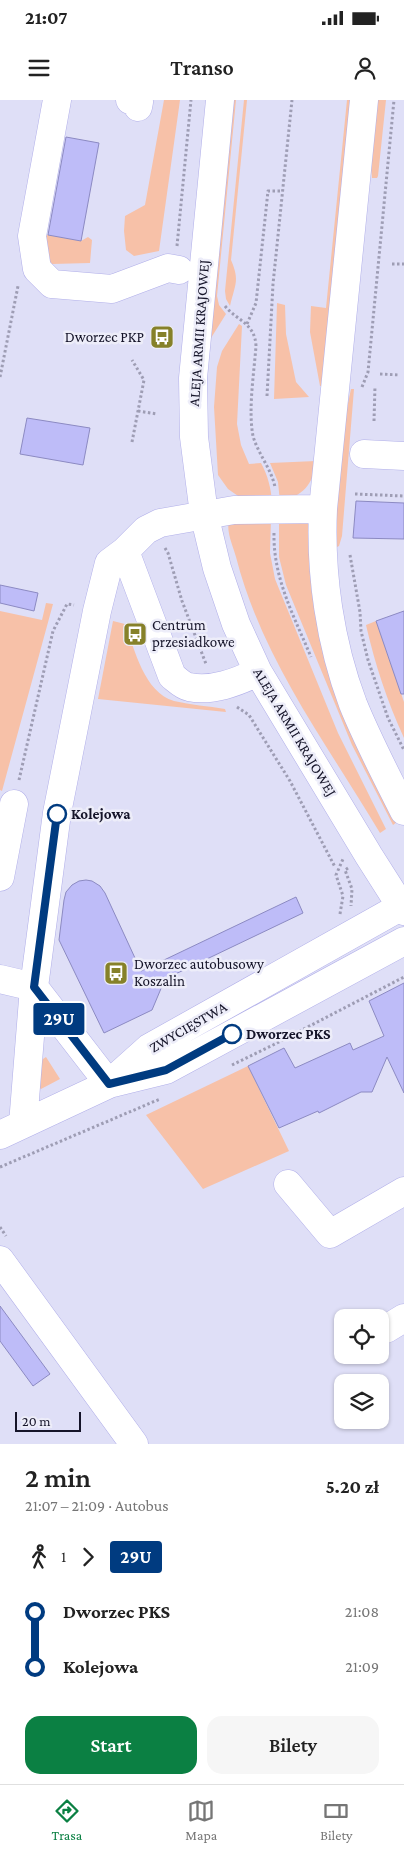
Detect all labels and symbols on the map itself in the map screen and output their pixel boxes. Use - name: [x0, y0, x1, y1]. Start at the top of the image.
- street label: ALEJA ARMII KRAJOWEJ: [186, 259, 213, 407]
- bus stop icon: Dworzec PKP: [149, 324, 175, 350]
- place label: Dworzec PKP: [65, 329, 144, 345]
- place label: Centrum przesiadkowe: [152, 617, 235, 651]
- bus stop icon: Centrum przesiadkowe: [122, 621, 148, 647]
- street label: ALEJA ARMII KRAJOWEJ: [249, 665, 340, 800]
- marker: Kolejowa: [47, 804, 67, 824]
- place label: Kolejowa: [71, 806, 131, 823]
- place label: Dworzec autobusowy Koszalin: [134, 956, 264, 989]
- bus stop icon: Dworzec autobusowy Koszalin: [103, 960, 129, 986]
- street label: ZWYCIĘSTWA: [146, 998, 231, 1057]
- line badge: 29U: [30, 1003, 88, 1035]
- marker: Dworzec PKS: [222, 1024, 242, 1044]
- place label: Dworzec PKS: [246, 1026, 331, 1042]
- scale bar: [15, 1409, 81, 1432]

